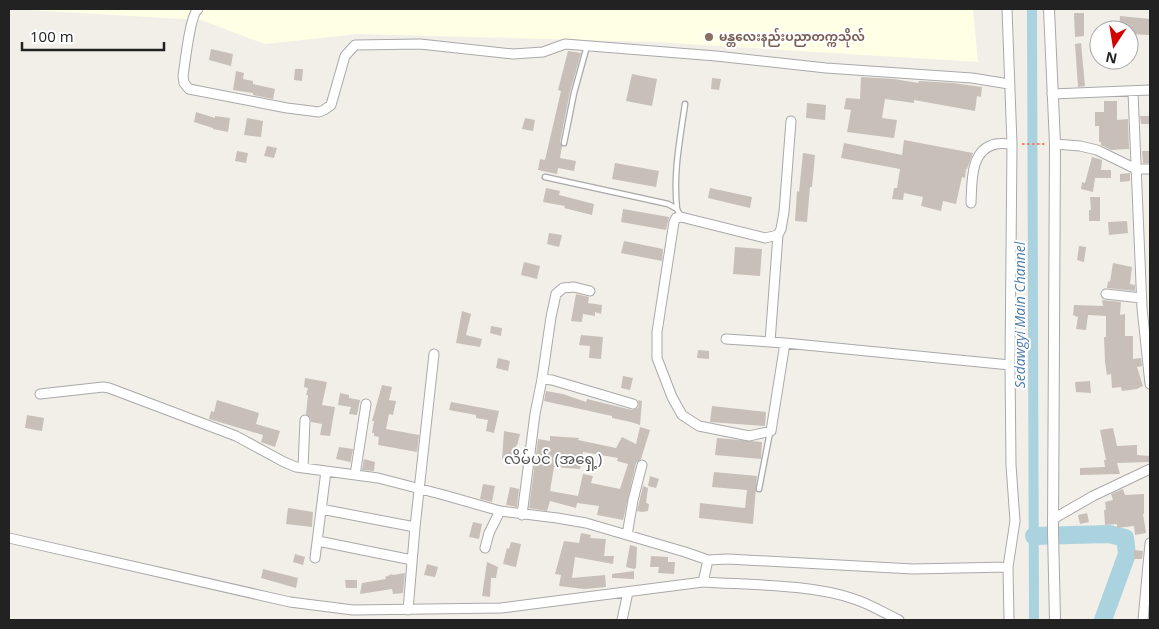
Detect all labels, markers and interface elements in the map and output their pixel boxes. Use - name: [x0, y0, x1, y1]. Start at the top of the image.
- scale bar: [22, 20, 165, 52]
- north arrow: [1089, 20, 1139, 70]
- text: 100 m: [30, 26, 74, 46]
- place label: မန္တလေးနည်းပညာတက္ကသိုလ်: [719, 27, 865, 48]
- marker: မန္တလေးနည်းပညာတက္ကသိုလ်: [703, 31, 715, 43]
- text: N: [1104, 48, 1119, 69]
- water label: Sedawgyi Main Channel: [1010, 241, 1029, 388]
- district label: လိမ်ပင် (အရှေ့): [504, 448, 602, 471]

